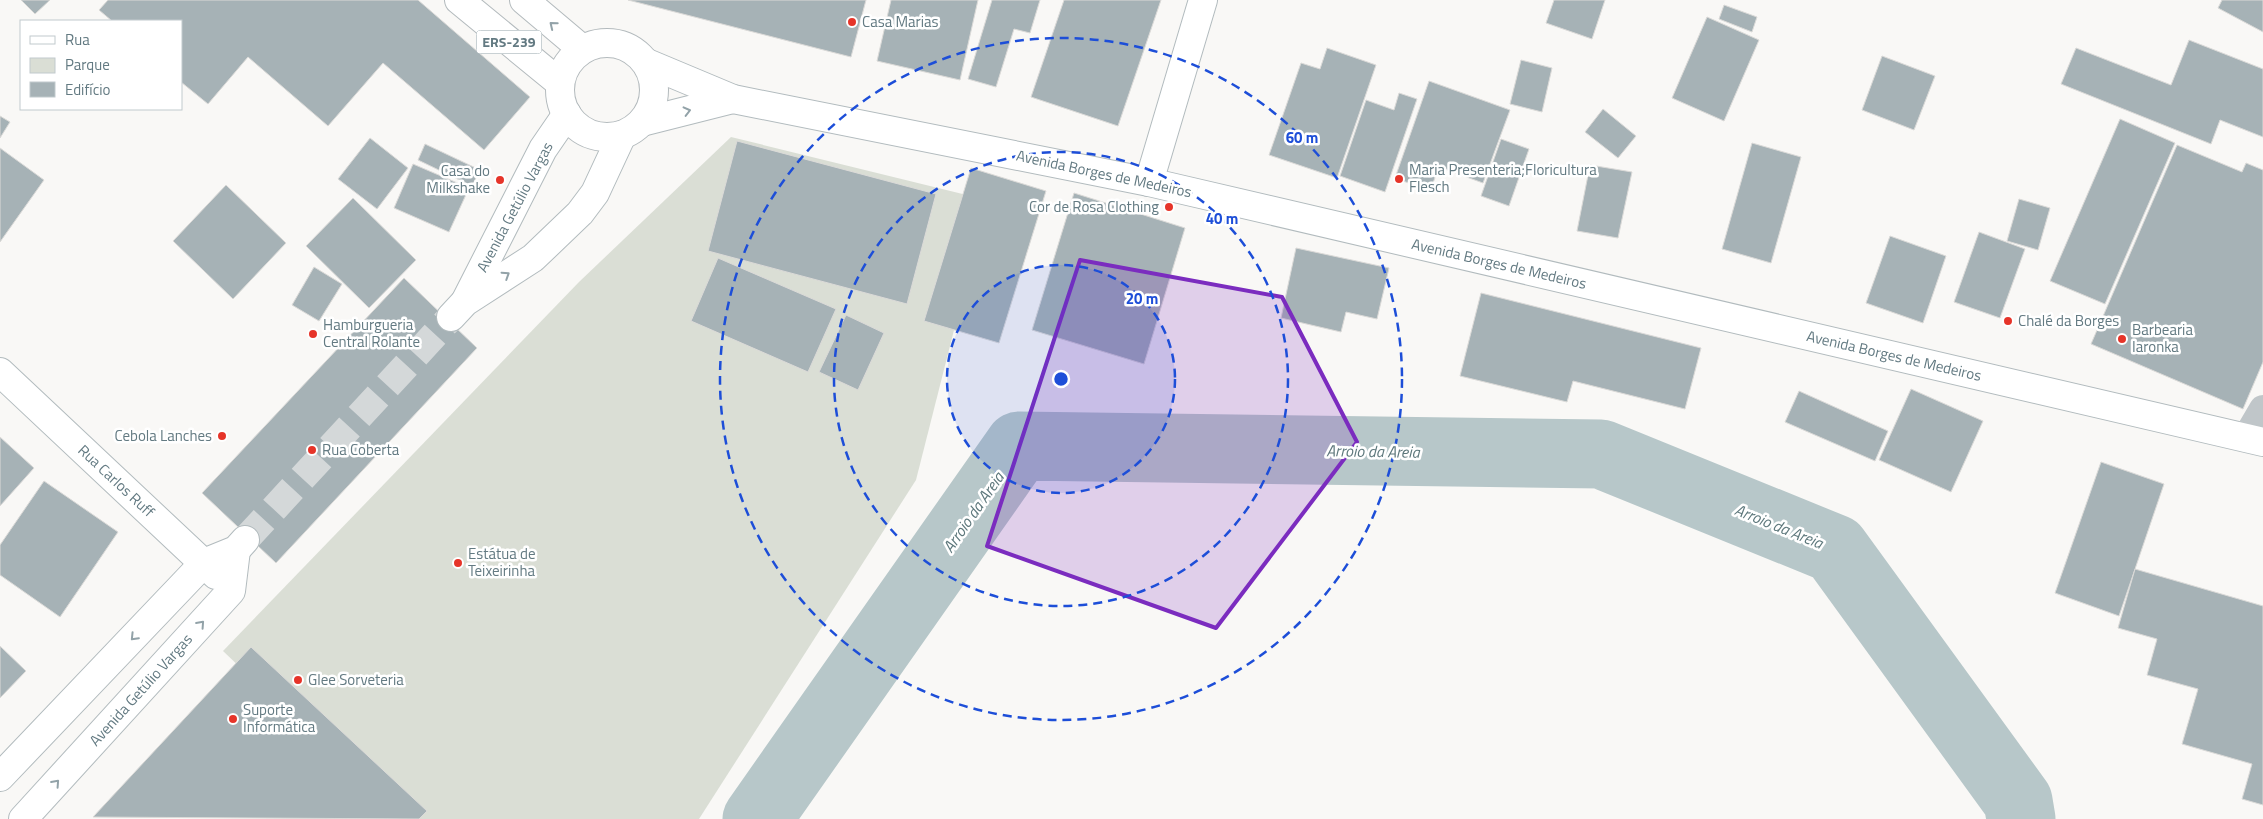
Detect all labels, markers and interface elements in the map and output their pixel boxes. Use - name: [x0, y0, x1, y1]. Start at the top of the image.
- place label: Casa Marias: [862, 10, 939, 33]
- marker: Casa Marias: [846, 16, 858, 28]
- legend: [20, 20, 182, 110]
- one-way arrow: [550, 23, 559, 31]
- text: Rua: [65, 28, 90, 51]
- road number: ERS-239: [476, 31, 542, 54]
- text: Parque: [65, 53, 110, 76]
- text: Edifício: [65, 78, 110, 101]
- one-way arrow: [683, 106, 692, 117]
- text: 60 m: [1286, 126, 1318, 149]
- street label: Avenida Getúlio Vargas: [470, 138, 559, 276]
- street label: Avenida Borges de Medeiros: [1014, 144, 1194, 203]
- place label: Maria Presenteria;Floricultura Flesch: [1409, 158, 1597, 198]
- place label: Casa do Milkshake: [426, 159, 490, 199]
- marker: Maria Presenteria;Floricultura Flesch: [1393, 173, 1405, 185]
- marker: Casa do Milkshake: [494, 174, 506, 186]
- place label: Cor de Rosa Clothing: [1029, 195, 1159, 218]
- marker: Cor de Rosa Clothing: [1163, 201, 1175, 213]
- text: 40 m: [1206, 207, 1238, 230]
- street label: Avenida Borges de Medeiros: [1409, 232, 1589, 295]
- one-way arrow: [501, 272, 510, 281]
- text: 20 m: [1126, 287, 1158, 310]
- place label: Chalé da Borges: [2018, 309, 2119, 332]
- place label: Hamburgueria Central Rolante: [323, 313, 420, 353]
- marker: Chalé da Borges: [2002, 315, 2014, 327]
- place label: Barbearia Iaronka: [2132, 318, 2193, 358]
- street label: Avenida Borges de Medeiros: [1804, 324, 1984, 387]
- marker: Hamburgueria Central Rolante: [307, 328, 319, 340]
- marker: Barbearia Iaronka: [2116, 333, 2128, 345]
- centre of rings: [1052, 370, 1070, 388]
- place label: Cebola Lanches: [114, 424, 212, 447]
- marker: Cebola Lanches: [216, 430, 228, 442]
- place label: Rua Coberta: [322, 438, 400, 461]
- water label: Arroio da Areia: [1326, 438, 1421, 464]
- street label: Rua Carlos Ruff: [73, 439, 160, 522]
- marker: Rua Coberta: [306, 444, 318, 456]
- water label: Arroio da Areia: [936, 466, 1010, 557]
- water label: Arroio da Areia: [1731, 497, 1828, 555]
- place label: Estátua de Teixeirinha: [468, 542, 536, 582]
- marker: Estátua de Teixeirinha: [452, 557, 464, 569]
- one-way arrow: [195, 621, 204, 630]
- street label: Avenida Getúlio Vargas: [84, 628, 198, 751]
- one-way arrow: [131, 631, 140, 640]
- place label: Glee Sorveteria: [308, 668, 404, 691]
- marker: Glee Sorveteria: [292, 674, 304, 686]
- place label: Suporte Informática: [243, 698, 316, 738]
- marker: Suporte Informática: [227, 713, 239, 725]
- one-way arrow: [50, 780, 59, 789]

